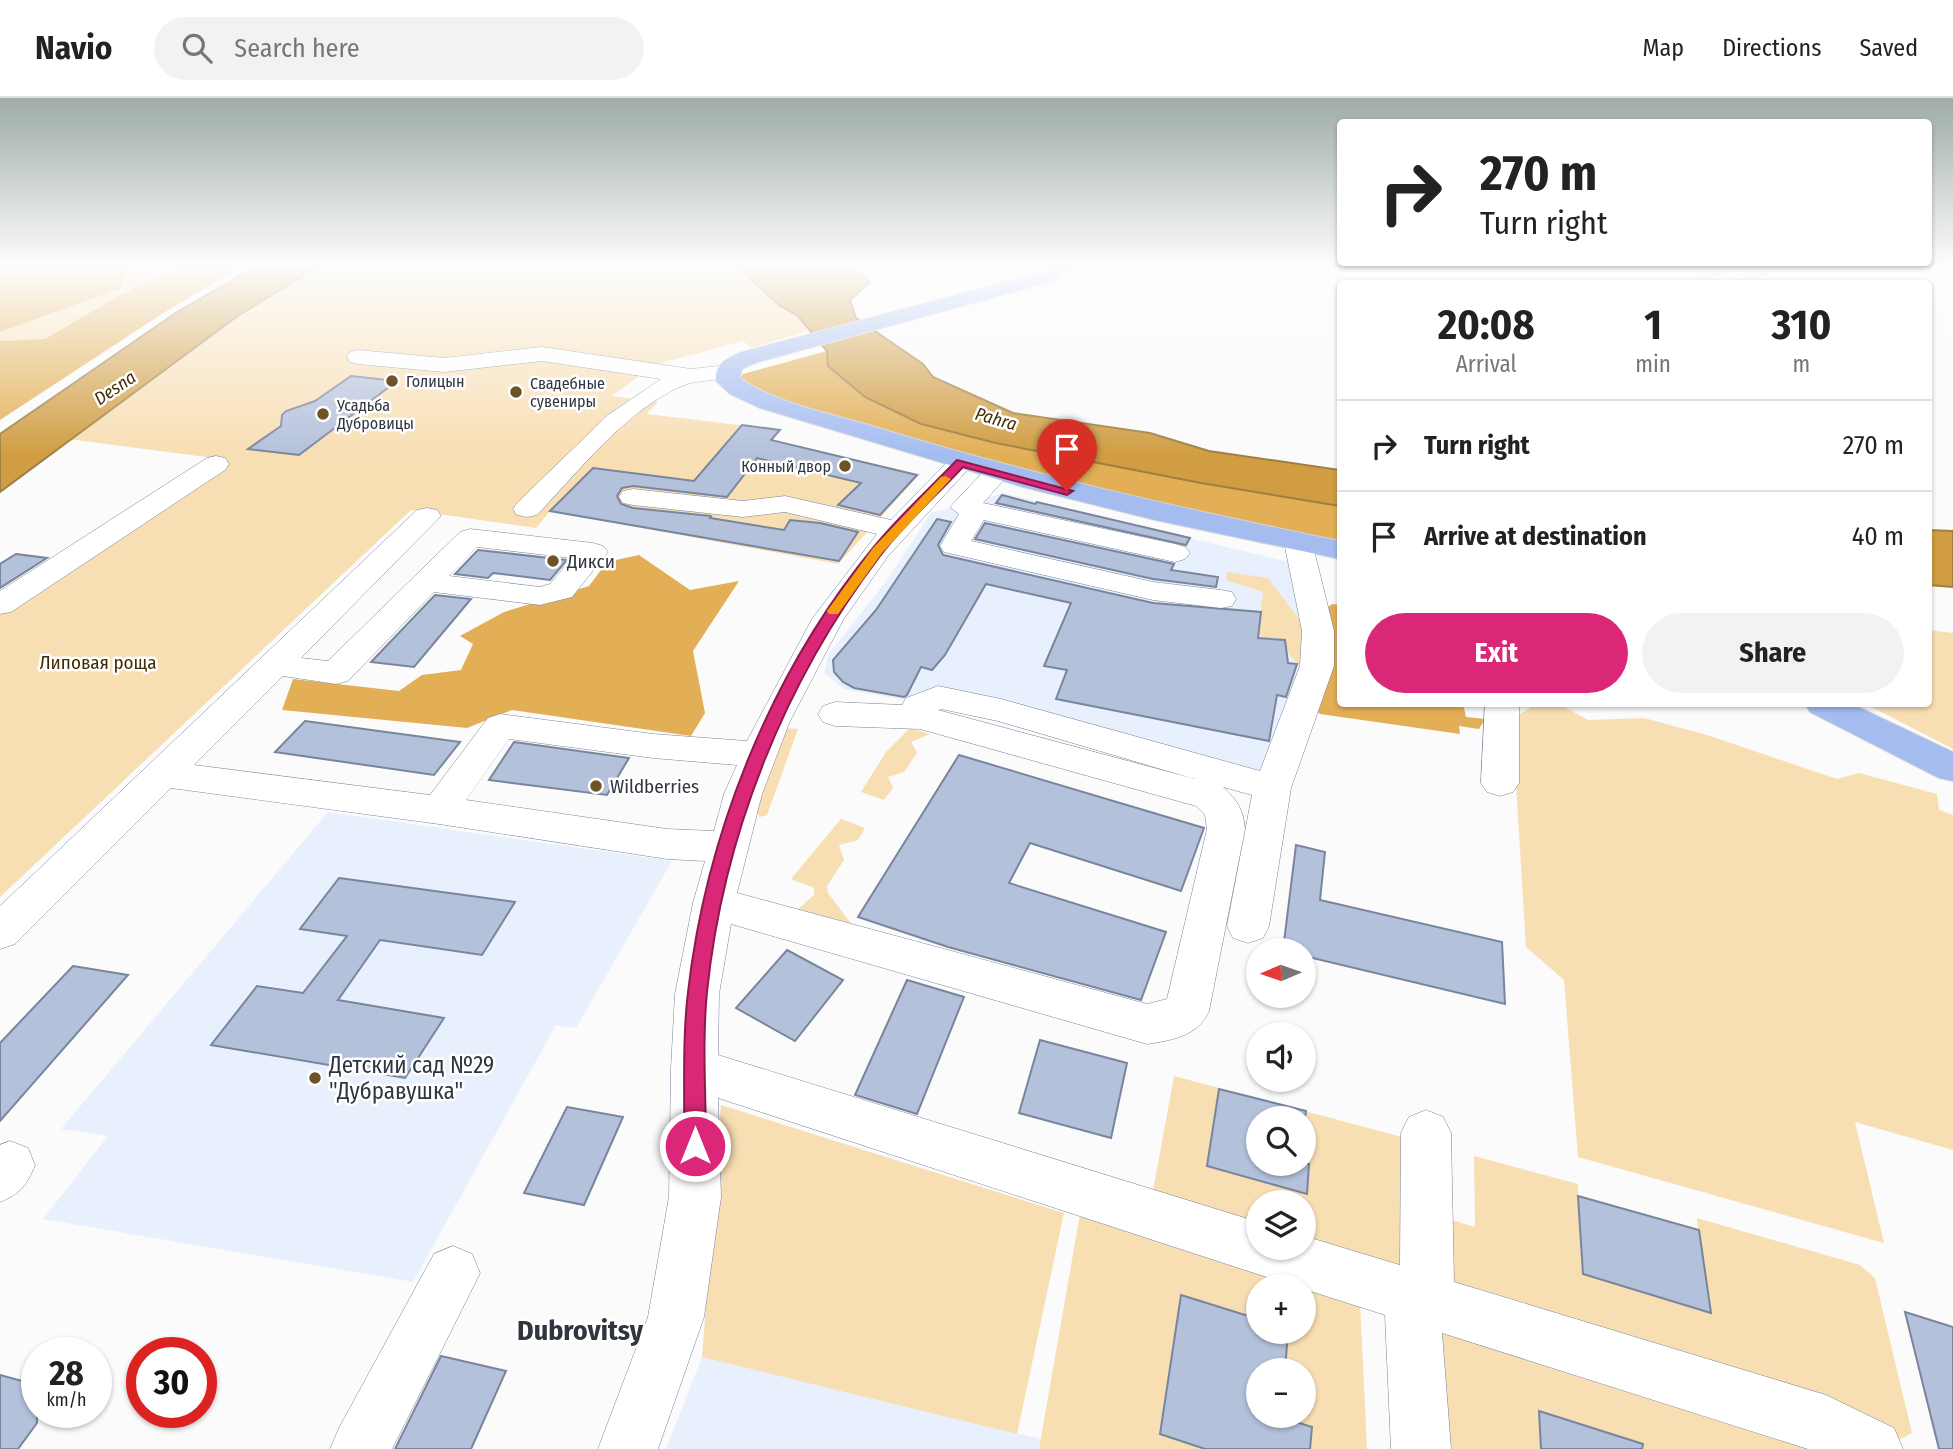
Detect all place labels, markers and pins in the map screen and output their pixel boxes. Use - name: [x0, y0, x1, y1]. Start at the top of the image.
- place label: Голицын: [406, 372, 464, 391]
- marker: Голицын: [384, 373, 400, 389]
- place label: Свадебные сувениры: [530, 374, 605, 411]
- marker: Свадебные сувениры: [508, 384, 524, 400]
- place label: Усадьба Дубровицы: [336, 396, 414, 433]
- marker: Усадьба Дубровицы: [315, 406, 331, 422]
- pin: [1037, 419, 1097, 491]
- place label: Конный двор: [741, 457, 831, 476]
- marker: Конный двор: [837, 458, 853, 474]
- place label: Дикси: [566, 550, 615, 573]
- marker: Дикси: [545, 553, 561, 569]
- place label: Wildberries: [610, 775, 699, 798]
- marker: Wildberries: [588, 778, 604, 794]
- place label: Детский сад №29 "Дубравушка": [328, 1051, 494, 1105]
- marker: Детский сад №29 "Дубравушка": [307, 1070, 323, 1086]

